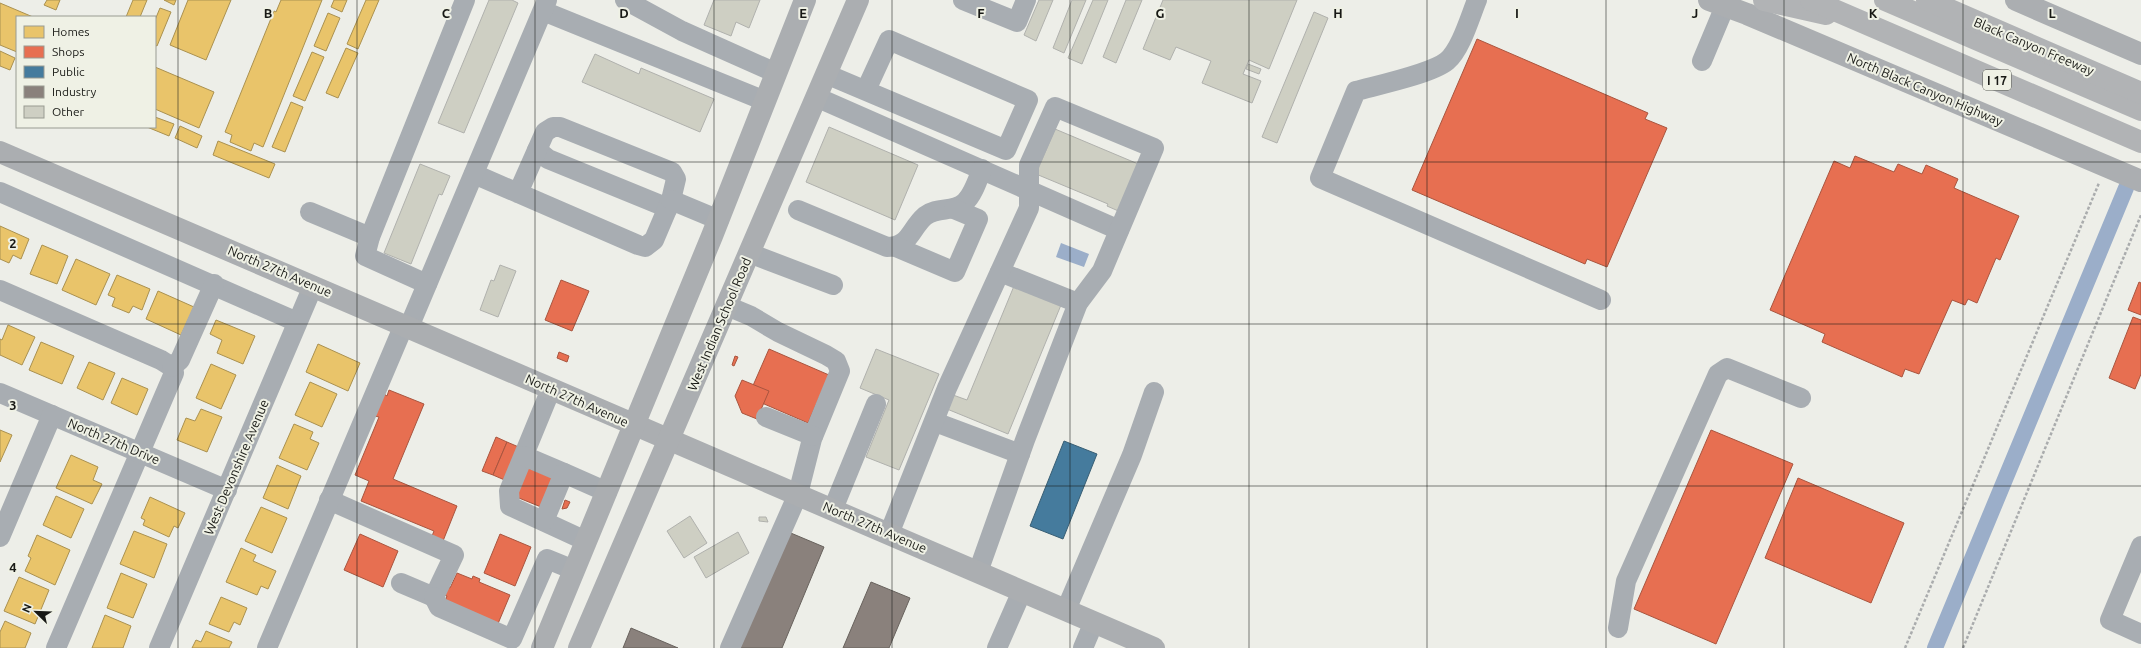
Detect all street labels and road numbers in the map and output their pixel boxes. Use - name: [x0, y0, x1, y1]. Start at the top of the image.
- street label: Black Canyon Freeway: [1972, 14, 2096, 78]
- street label: North Black Canyon Highway: [1845, 50, 2005, 128]
- road number: I 17: [1983, 70, 2011, 90]
- street label: North 27th Avenue: [226, 243, 334, 299]
- street label: West Indian School Road: [685, 255, 753, 393]
- street label: North 27th Avenue: [523, 371, 631, 429]
- street label: West Devonshire Avenue: [201, 397, 271, 537]
- street label: North 27th Drive: [66, 415, 162, 467]
- street label: North 27th Avenue: [821, 499, 929, 555]

